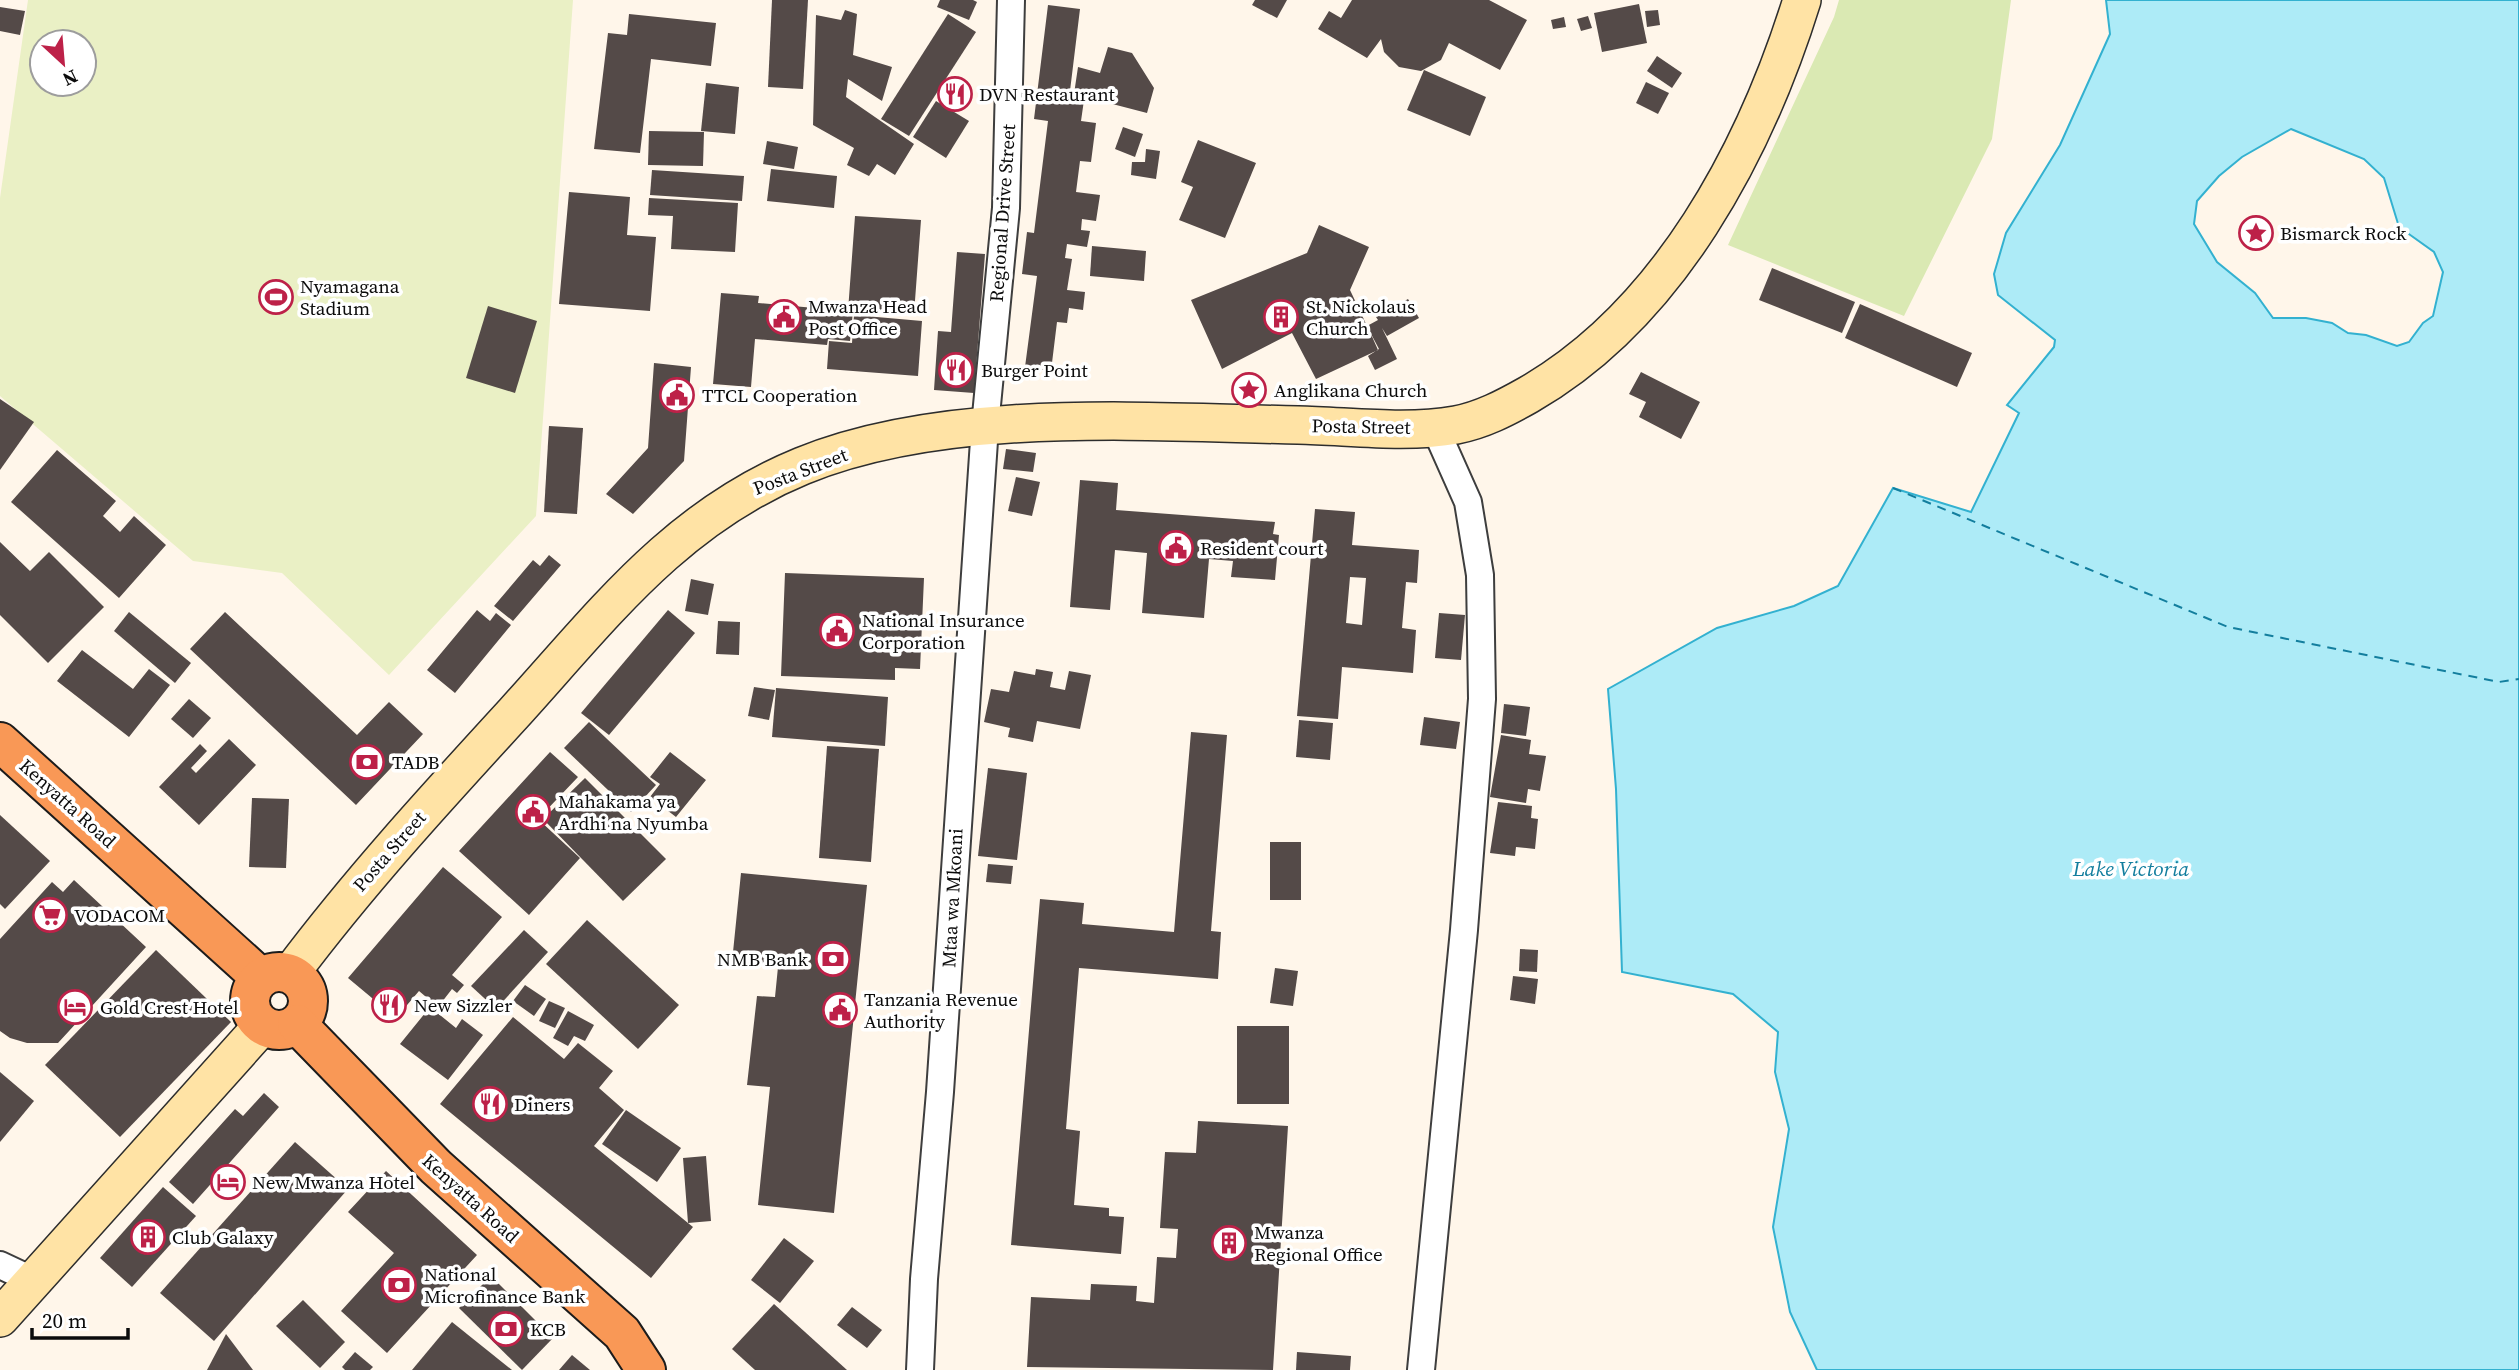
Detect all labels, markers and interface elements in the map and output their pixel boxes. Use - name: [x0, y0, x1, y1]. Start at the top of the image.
- north arrow: [28, 28, 98, 98]
- text: N: [58, 64, 82, 93]
- restaurant icon: DVN Restaurant: [936, 75, 974, 113]
- place label: DVN Restaurant: [979, 81, 1116, 107]
- street label: Regional Drive Street: [983, 122, 1021, 303]
- place icon: Bismarck Rock: [2237, 214, 2275, 252]
- place label: Bismarck Rock: [2280, 220, 2407, 246]
- place label: Nyamagana Stadium: [300, 273, 400, 321]
- sports icon: Nyamagana Stadium: [257, 278, 295, 316]
- place label: Mwanza Head Post Office: [808, 293, 927, 341]
- place label: St. Nickolaus Church: [1306, 293, 1415, 341]
- public building icon: Mwanza Head Post Office: [765, 298, 803, 336]
- building icon: St. Nickolaus Church: [1262, 298, 1300, 336]
- restaurant icon: Burger Point: [937, 351, 975, 389]
- place label: Burger Point: [981, 357, 1089, 383]
- place icon: Anglikana Church: [1230, 371, 1268, 409]
- public building icon: TTCL Cooperation: [658, 376, 696, 414]
- place label: Anglikana Church: [1274, 377, 1427, 403]
- place label: TTCL Cooperation: [702, 382, 857, 408]
- street label: Posta Street: [1311, 412, 1411, 440]
- street label: Posta Street: [749, 441, 852, 501]
- public building icon: Resident court: [1157, 529, 1195, 567]
- place label: Resident court: [1200, 535, 1324, 561]
- place label: National Insurance Corporation: [862, 607, 1025, 655]
- public building icon: National Insurance Corporation: [818, 612, 856, 650]
- bank icon: TADB: [348, 743, 386, 781]
- place label: TADB: [392, 749, 439, 775]
- street label: Kenyatta Road: [14, 753, 122, 854]
- place label: Mahakama ya Ardhi na Nyumba: [558, 788, 709, 836]
- public building icon: Mahakama ya Ardhi na Nyumba: [514, 793, 552, 831]
- street label: Posta Street: [347, 805, 432, 897]
- street label: Mtaa wa Mkoani: [935, 827, 969, 968]
- water label: Lake Victoria: [2072, 854, 2189, 883]
- supermarket icon: VODACOM: [31, 896, 69, 934]
- place label: VODACOM: [74, 902, 165, 928]
- bank icon: NMB Bank: [814, 940, 852, 978]
- place label: NMB Bank: [717, 946, 809, 972]
- restaurant icon: New Sizzler: [370, 986, 408, 1024]
- place label: Tanzania Revenue Authority: [864, 986, 1018, 1034]
- hotel icon: Gold Crest Hotel: [56, 988, 94, 1026]
- public building icon: Tanzania Revenue Authority: [821, 991, 859, 1029]
- place label: New Sizzler: [414, 992, 512, 1018]
- place label: Gold Crest Hotel: [100, 994, 239, 1020]
- restaurant icon: Diners: [471, 1085, 509, 1123]
- place label: Diners: [514, 1091, 570, 1117]
- street label: Kenyatta Road: [417, 1148, 525, 1249]
- hotel icon: New Mwanza Hotel: [209, 1163, 247, 1201]
- place label: New Mwanza Hotel: [252, 1169, 415, 1195]
- building icon: Club Galaxy: [129, 1218, 167, 1256]
- place label: Mwanza Regional Office: [1254, 1219, 1383, 1267]
- place label: Club Galaxy: [172, 1224, 274, 1250]
- building icon: Mwanza Regional Office: [1210, 1224, 1248, 1262]
- place label: National Microfinance Bank: [424, 1261, 586, 1309]
- bank icon: National Microfinance Bank: [380, 1266, 418, 1304]
- scale bar: [32, 1296, 128, 1340]
- text: 20 m: [42, 1306, 87, 1335]
- bank icon: KCB: [487, 1310, 525, 1348]
- place label: KCB: [530, 1316, 566, 1342]

